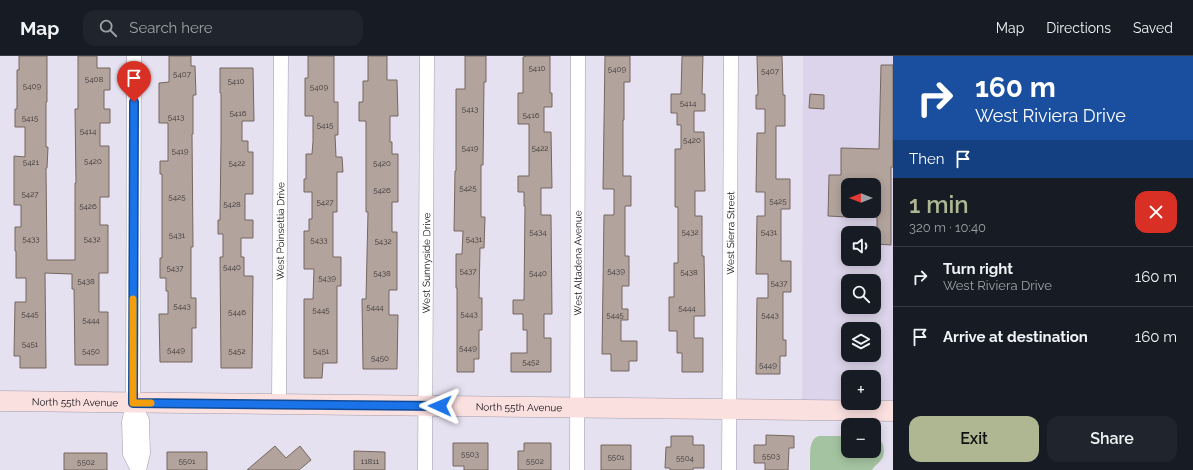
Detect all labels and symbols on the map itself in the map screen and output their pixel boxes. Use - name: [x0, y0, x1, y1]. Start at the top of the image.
- pin: [117, 61, 151, 102]
- house number: 5410: [528, 63, 546, 73]
- house number: 5409: [608, 64, 626, 74]
- house number: 5407: [761, 66, 780, 76]
- house number: 5407: [173, 69, 192, 79]
- house number: 5408: [85, 74, 103, 84]
- house number: 5410: [227, 76, 245, 86]
- house number: 5409: [23, 81, 41, 91]
- house number: 5409: [310, 82, 328, 92]
- house number: 5414: [680, 98, 697, 108]
- house number: 5413: [462, 104, 478, 114]
- house number: 5416: [230, 108, 247, 118]
- house number: 5416: [523, 110, 540, 120]
- house number: 5413: [168, 112, 184, 122]
- house number: 5415: [22, 113, 39, 123]
- house number: 5415: [317, 120, 334, 130]
- house number: 5414: [80, 126, 97, 136]
- house number: 5420: [683, 135, 701, 145]
- house number: 5419: [462, 143, 479, 153]
- house number: 5422: [531, 143, 549, 153]
- house number: 5419: [172, 146, 189, 156]
- house number: 5420: [84, 156, 102, 166]
- house number: 5421: [23, 157, 40, 167]
- house number: 5422: [228, 158, 246, 168]
- house number: 5420: [373, 158, 391, 168]
- north arrow: [841, 178, 881, 218]
- street label: West Poinsettia Drive: [274, 182, 286, 280]
- house number: 5425: [459, 183, 477, 193]
- house number: 5426: [373, 185, 391, 195]
- house number: 5427: [21, 189, 39, 199]
- street label: West Sierra Street: [724, 191, 736, 275]
- house number: 5425: [168, 192, 186, 202]
- house number: 5425: [769, 196, 787, 206]
- house number: 5427: [316, 197, 334, 207]
- house number: 5428: [223, 199, 241, 209]
- house number: 5426: [79, 201, 97, 211]
- street label: West Altadena Avenue: [572, 210, 583, 316]
- street label: West Sunnyside Drive: [420, 212, 432, 313]
- house number: 5434: [529, 227, 547, 237]
- house number: 5432: [681, 227, 699, 237]
- house number: 5431: [761, 227, 778, 237]
- house number: 5431: [169, 230, 186, 240]
- house number: 5433: [22, 234, 40, 244]
- house number: 5432: [83, 234, 101, 244]
- house number: 5431: [466, 234, 483, 244]
- house number: 5433: [310, 235, 328, 245]
- house number: 5432: [374, 236, 392, 246]
- house number: 5440: [223, 262, 241, 272]
- house number: 5437: [166, 263, 184, 273]
- house number: 5437: [459, 266, 477, 276]
- house number: 5439: [607, 266, 625, 276]
- house number: 5438: [680, 267, 698, 277]
- house number: 5438: [373, 268, 391, 278]
- house number: 5440: [529, 268, 547, 278]
- house number: 5439: [318, 273, 336, 283]
- house number: 5438: [77, 276, 95, 286]
- house number: 5437: [770, 278, 788, 288]
- house number: 5443: [173, 301, 191, 311]
- house number: 5444: [366, 302, 384, 312]
- house number: 5444: [678, 303, 696, 313]
- house number: 5445: [312, 305, 330, 315]
- house number: 5446: [228, 307, 246, 317]
- house number: 5445: [21, 309, 39, 319]
- house number: 5443: [460, 309, 478, 319]
- house number: 5445: [606, 310, 624, 320]
- house number: 5443: [761, 310, 779, 320]
- house number: 5444: [82, 315, 100, 325]
- house number: 5451: [22, 339, 39, 349]
- house number: 5449: [459, 343, 477, 353]
- house number: 5449: [167, 345, 185, 355]
- house number: 5450: [82, 346, 100, 356]
- house number: 5452: [228, 346, 246, 356]
- house number: 5451: [313, 346, 330, 356]
- house number: 5450: [371, 353, 389, 363]
- house number: 5452: [522, 357, 540, 367]
- house number: 5449: [759, 360, 777, 370]
- position arrow: [419, 385, 461, 427]
- street label: North 55th Avenue: [32, 396, 118, 408]
- street label: North 55th Avenue: [476, 401, 562, 413]
- house number: 5503: [461, 449, 479, 459]
- house number: 5503: [762, 451, 780, 461]
- house number: 5501: [607, 452, 625, 462]
- house number: 5504: [676, 453, 695, 463]
- house number: 5501: [178, 456, 196, 466]
- house number: 11811: [361, 456, 380, 466]
- house number: 5502: [526, 456, 544, 466]
- house number: 5502: [77, 457, 95, 467]

